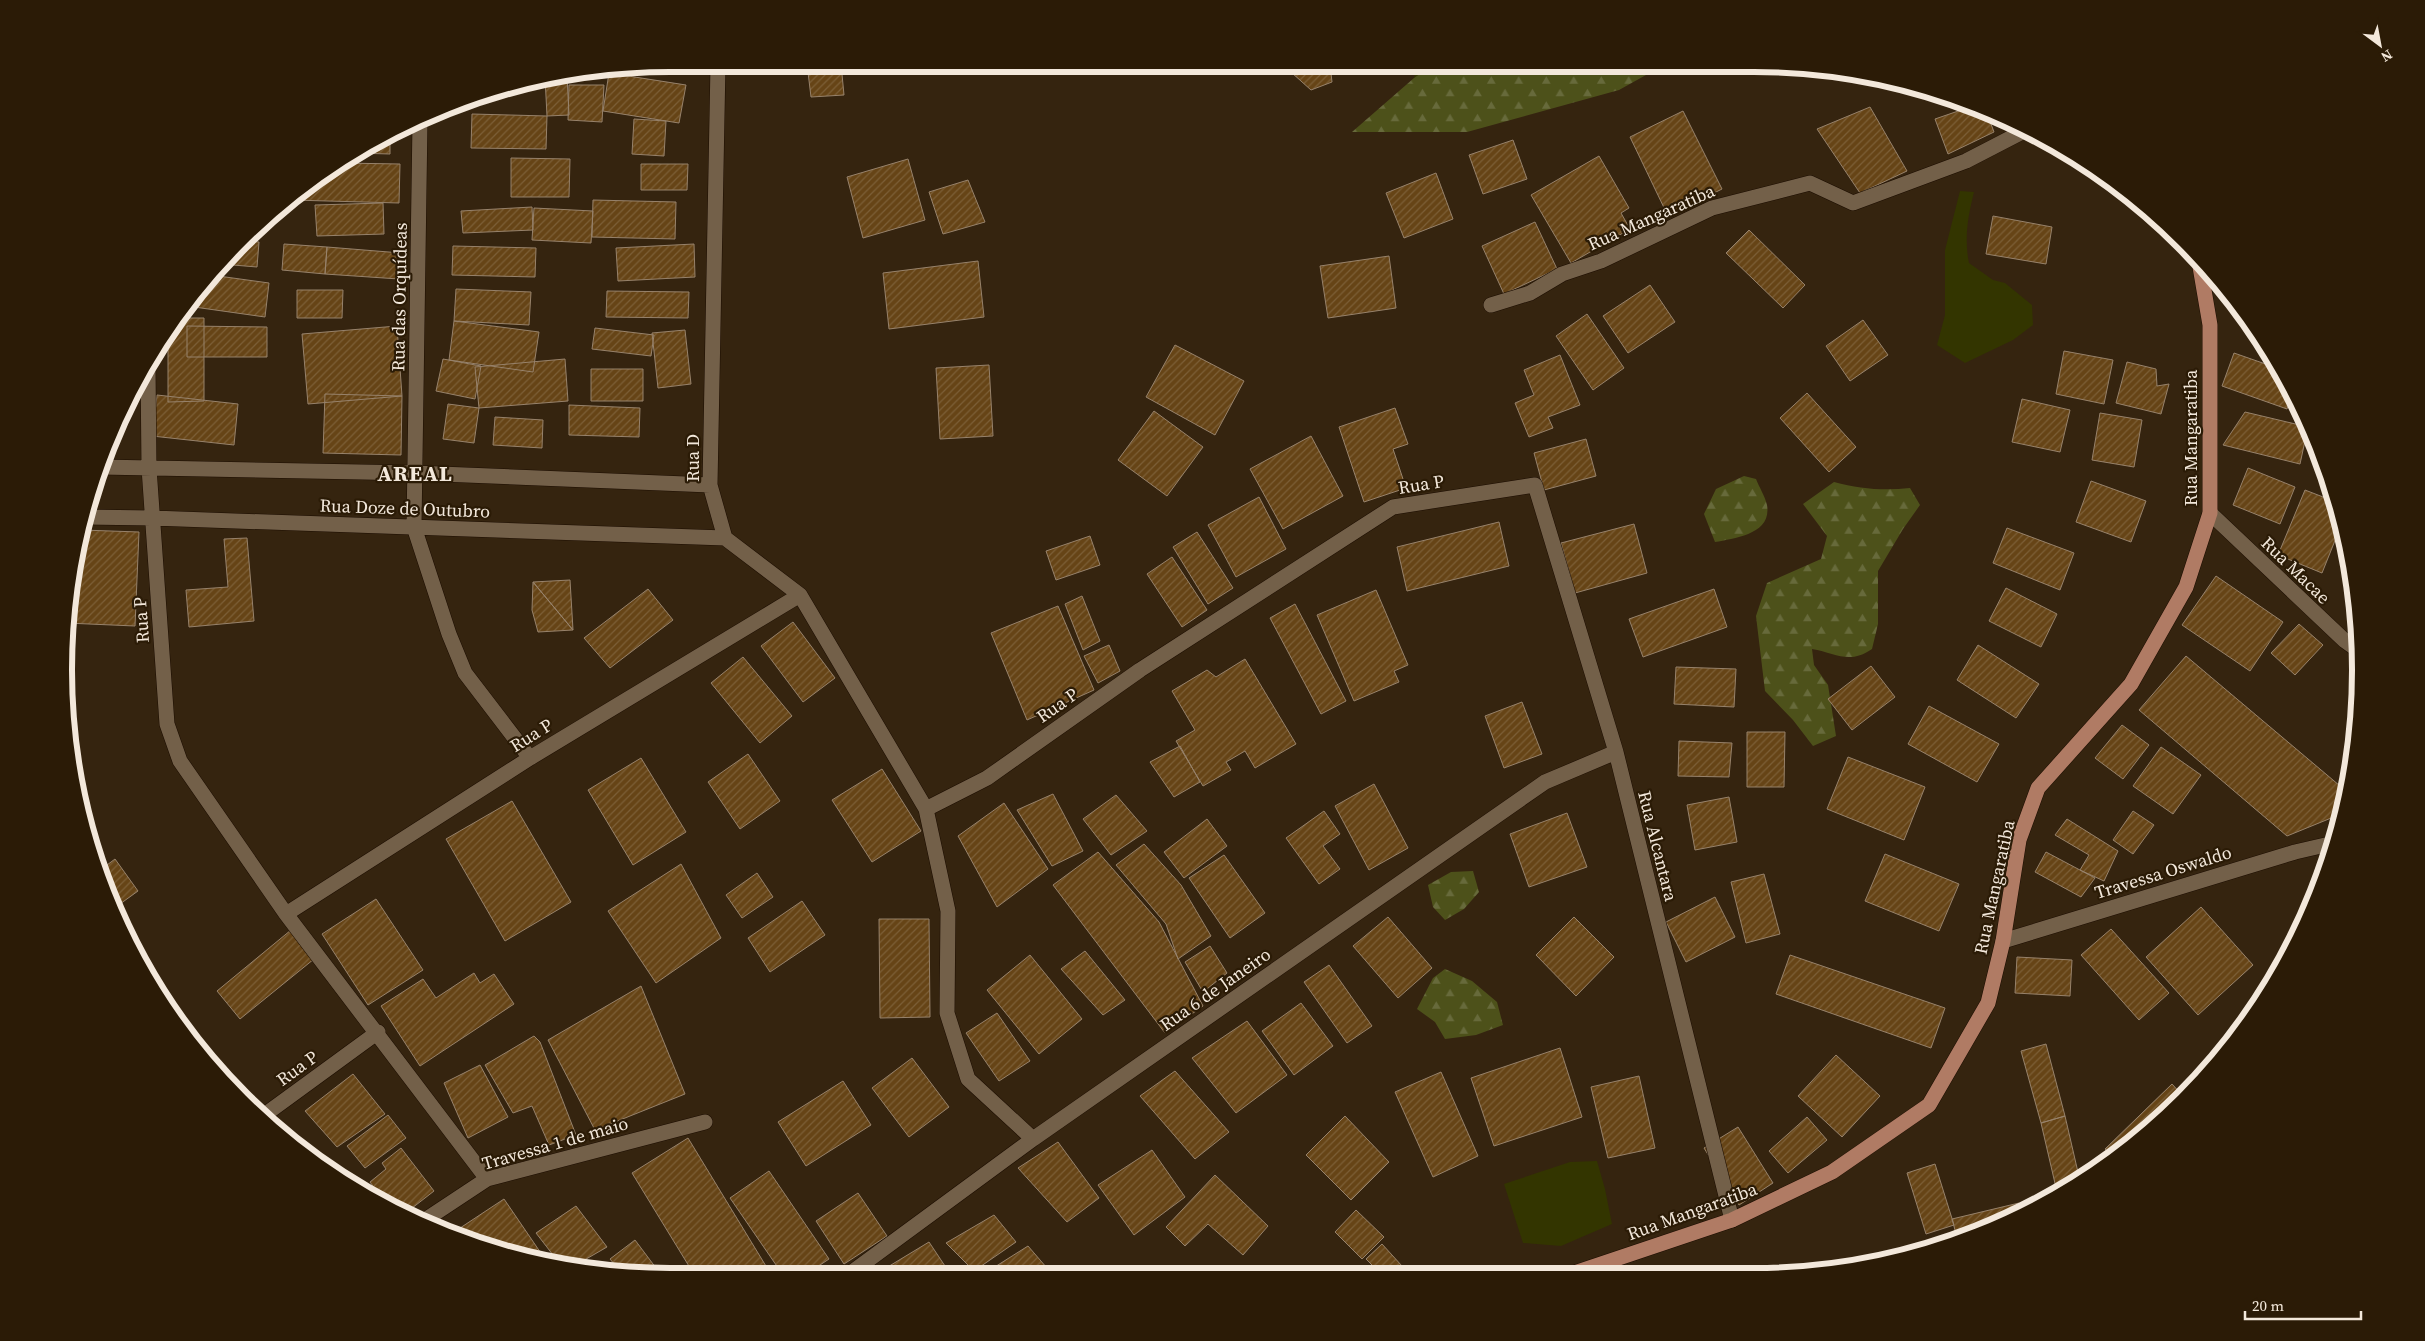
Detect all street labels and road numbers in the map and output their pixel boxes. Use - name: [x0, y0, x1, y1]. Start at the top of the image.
- street label: Rua Mangaratiba: [1584, 177, 1719, 256]
- street label: Rua das Orquídeas: [385, 222, 413, 372]
- street label: Rua Mangaratiba: [2178, 369, 2203, 506]
- street label: Rua D: [680, 434, 705, 482]
- street label: Rua P: [1396, 468, 1446, 500]
- street label: Rua Doze de Outubro: [319, 493, 491, 523]
- street label: Rua Macae: [2256, 531, 2336, 609]
- street label: Rua P: [127, 596, 155, 644]
- street label: Rua P: [1031, 681, 1083, 728]
- street label: Rua P: [505, 712, 557, 758]
- street label: Rua Alcantara: [1632, 788, 1684, 905]
- street label: Rua Mangaratiba: [1968, 817, 2021, 956]
- street label: Travessa Oswaldo: [2091, 839, 2235, 905]
- street label: Rua 6 de Janeiro: [1154, 941, 1276, 1037]
- street label: Rua P: [271, 1044, 323, 1092]
- street label: Travessa 1 de maio: [479, 1110, 631, 1176]
- street label: Rua Mangaratiba: [1624, 1176, 1761, 1246]

